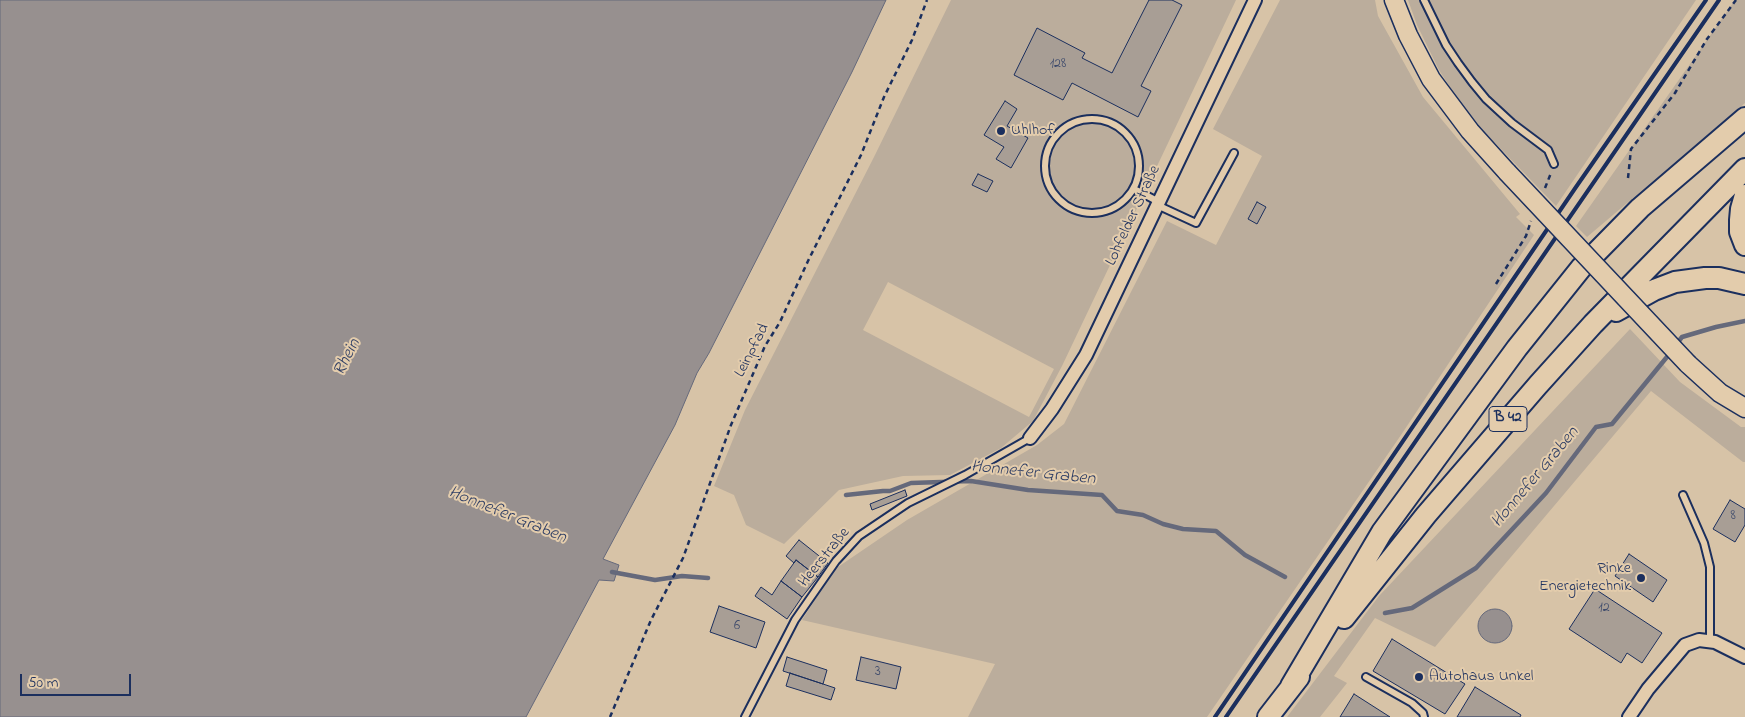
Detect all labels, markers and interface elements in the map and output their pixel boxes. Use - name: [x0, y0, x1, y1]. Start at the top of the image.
- house number: 128: [1050, 57, 1066, 73]
- place label: Uhlhof: [1011, 121, 1055, 141]
- marker: Uhlhof: [995, 125, 1007, 137]
- street label: Lohfelder Straße: [1102, 163, 1166, 269]
- street label: Leinpfad: [731, 321, 775, 381]
- water label: Rhein: [330, 336, 366, 380]
- road number: B 42: [1489, 406, 1527, 432]
- water label: Honnefer Graben: [1488, 423, 1584, 533]
- water label: Honnefer Graben: [970, 457, 1096, 491]
- water label: Honnefer Graben: [445, 483, 569, 549]
- house number: 8: [1730, 509, 1736, 525]
- street label: Heerstraße: [795, 524, 855, 592]
- place label: Rinke Energietechnik: [1539, 559, 1631, 597]
- marker: Rinke Energietechnik: [1635, 572, 1647, 584]
- house number: 12: [1598, 601, 1610, 617]
- house number: 6: [734, 619, 740, 635]
- scale bar: [22, 664, 134, 696]
- house number: 3: [875, 665, 881, 681]
- place label: Autohaus Unkel: [1429, 667, 1534, 687]
- marker: Autohaus Unkel: [1413, 671, 1425, 683]
- text: 50 m: [28, 672, 58, 694]

